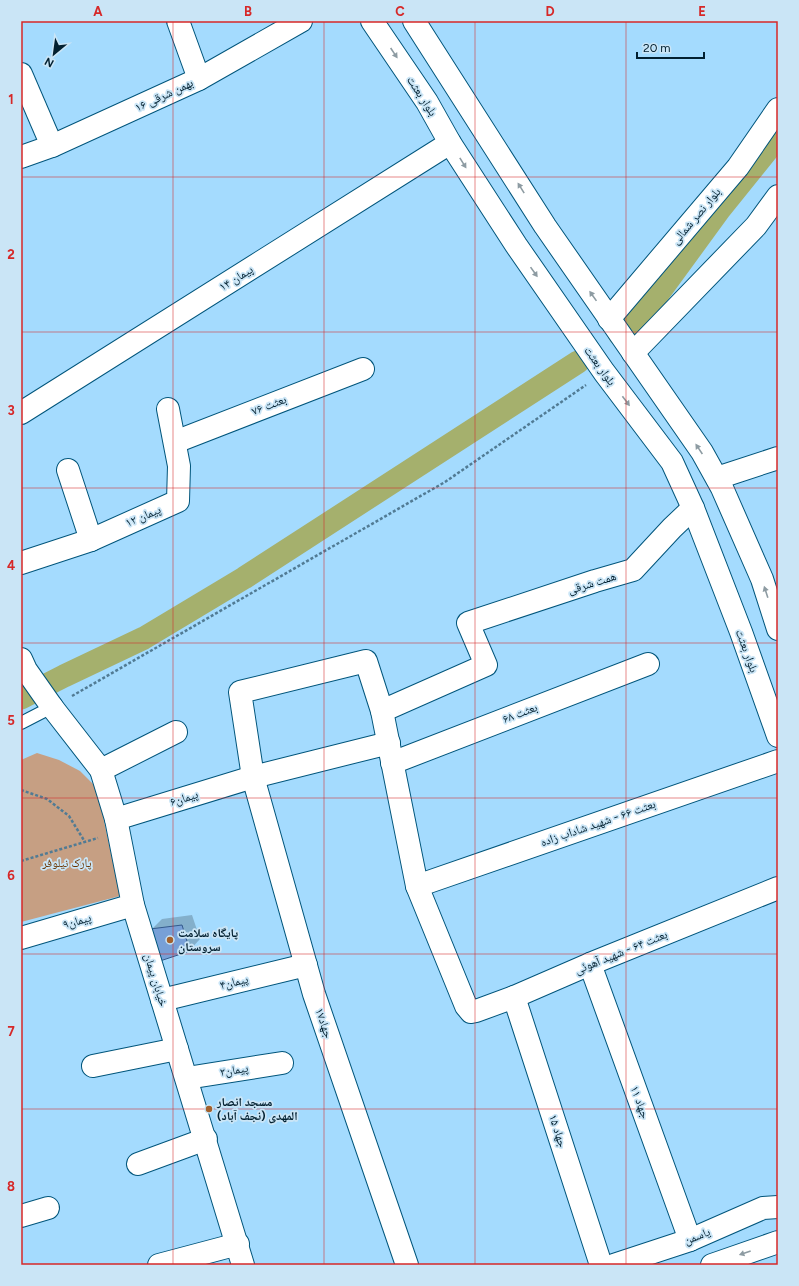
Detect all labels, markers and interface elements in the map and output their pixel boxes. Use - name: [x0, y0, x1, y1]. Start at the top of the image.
- text: A: [93, 4, 103, 19]
- text: B: [244, 4, 252, 19]
- text: C: [395, 4, 405, 19]
- text: D: [545, 4, 555, 19]
- text: E: [698, 4, 706, 19]
- north arrow: [34, 34, 74, 74]
- scale bar: [637, 34, 704, 60]
- text: 20 m: [643, 41, 671, 55]
- one-way arrow: [390, 48, 398, 59]
- text: N: [43, 55, 56, 70]
- street label: بلوار بعثت: [404, 73, 440, 119]
- street label: بهمن شرقی ۱۶: [133, 75, 195, 115]
- text: 1: [8, 92, 14, 107]
- one-way arrow: [460, 157, 467, 169]
- one-way arrow: [517, 182, 524, 194]
- street label: بلوار نصر شمالی: [668, 185, 724, 247]
- text: 2: [7, 247, 15, 262]
- street label: پیمان ۱۴: [217, 262, 256, 294]
- one-way arrow: [530, 267, 538, 277]
- one-way arrow: [589, 291, 597, 301]
- street label: بلوار بعثت: [581, 344, 619, 388]
- street label: بعثت ۷۶: [250, 392, 289, 418]
- one-way arrow: [621, 396, 629, 406]
- text: 3: [7, 403, 15, 418]
- one-way arrow: [696, 443, 703, 454]
- street label: پیمان ۱۲: [123, 502, 163, 530]
- text: 4: [7, 558, 15, 573]
- street label: همت شرقی: [566, 569, 618, 597]
- one-way arrow: [763, 585, 769, 597]
- street label: بلوار بعثت: [732, 628, 761, 675]
- street label: بعثت ۶۸: [501, 700, 540, 726]
- text: 5: [7, 713, 15, 728]
- street label: پیمان۶: [168, 787, 200, 809]
- street label: بعثت ۶۶ - شهید شاداب زاده: [539, 797, 658, 850]
- park label: پارک نیلوفر: [41, 856, 92, 870]
- text: 6: [7, 868, 15, 883]
- street label: پیمان۹: [61, 910, 93, 932]
- place label: پایگاه سلامت سروستان: [178, 926, 239, 955]
- street label: بعثت ۶۴ - شهید آهوئی: [573, 927, 669, 977]
- marker: پایگاه سلامت سروستان: [165, 935, 175, 945]
- street label: خیابان پیمان: [141, 952, 171, 1009]
- street label: پیمان۴: [218, 972, 250, 992]
- street label: جهاد۱۷: [312, 1006, 336, 1040]
- text: 7: [7, 1024, 15, 1039]
- street label: پیمان۲: [219, 1061, 250, 1079]
- street label: جهاد ۱۱: [628, 1084, 653, 1121]
- place label: مسجد انصار المهدی (نجف آباد): [216, 1095, 298, 1124]
- marker: مسجد انصار المهدی (نجف آباد): [204, 1104, 214, 1114]
- street label: جهاد ۱۵: [546, 1113, 570, 1150]
- text: 8: [7, 1179, 15, 1194]
- street label: یاسمن: [682, 1224, 712, 1248]
- one-way arrow: [738, 1251, 750, 1257]

